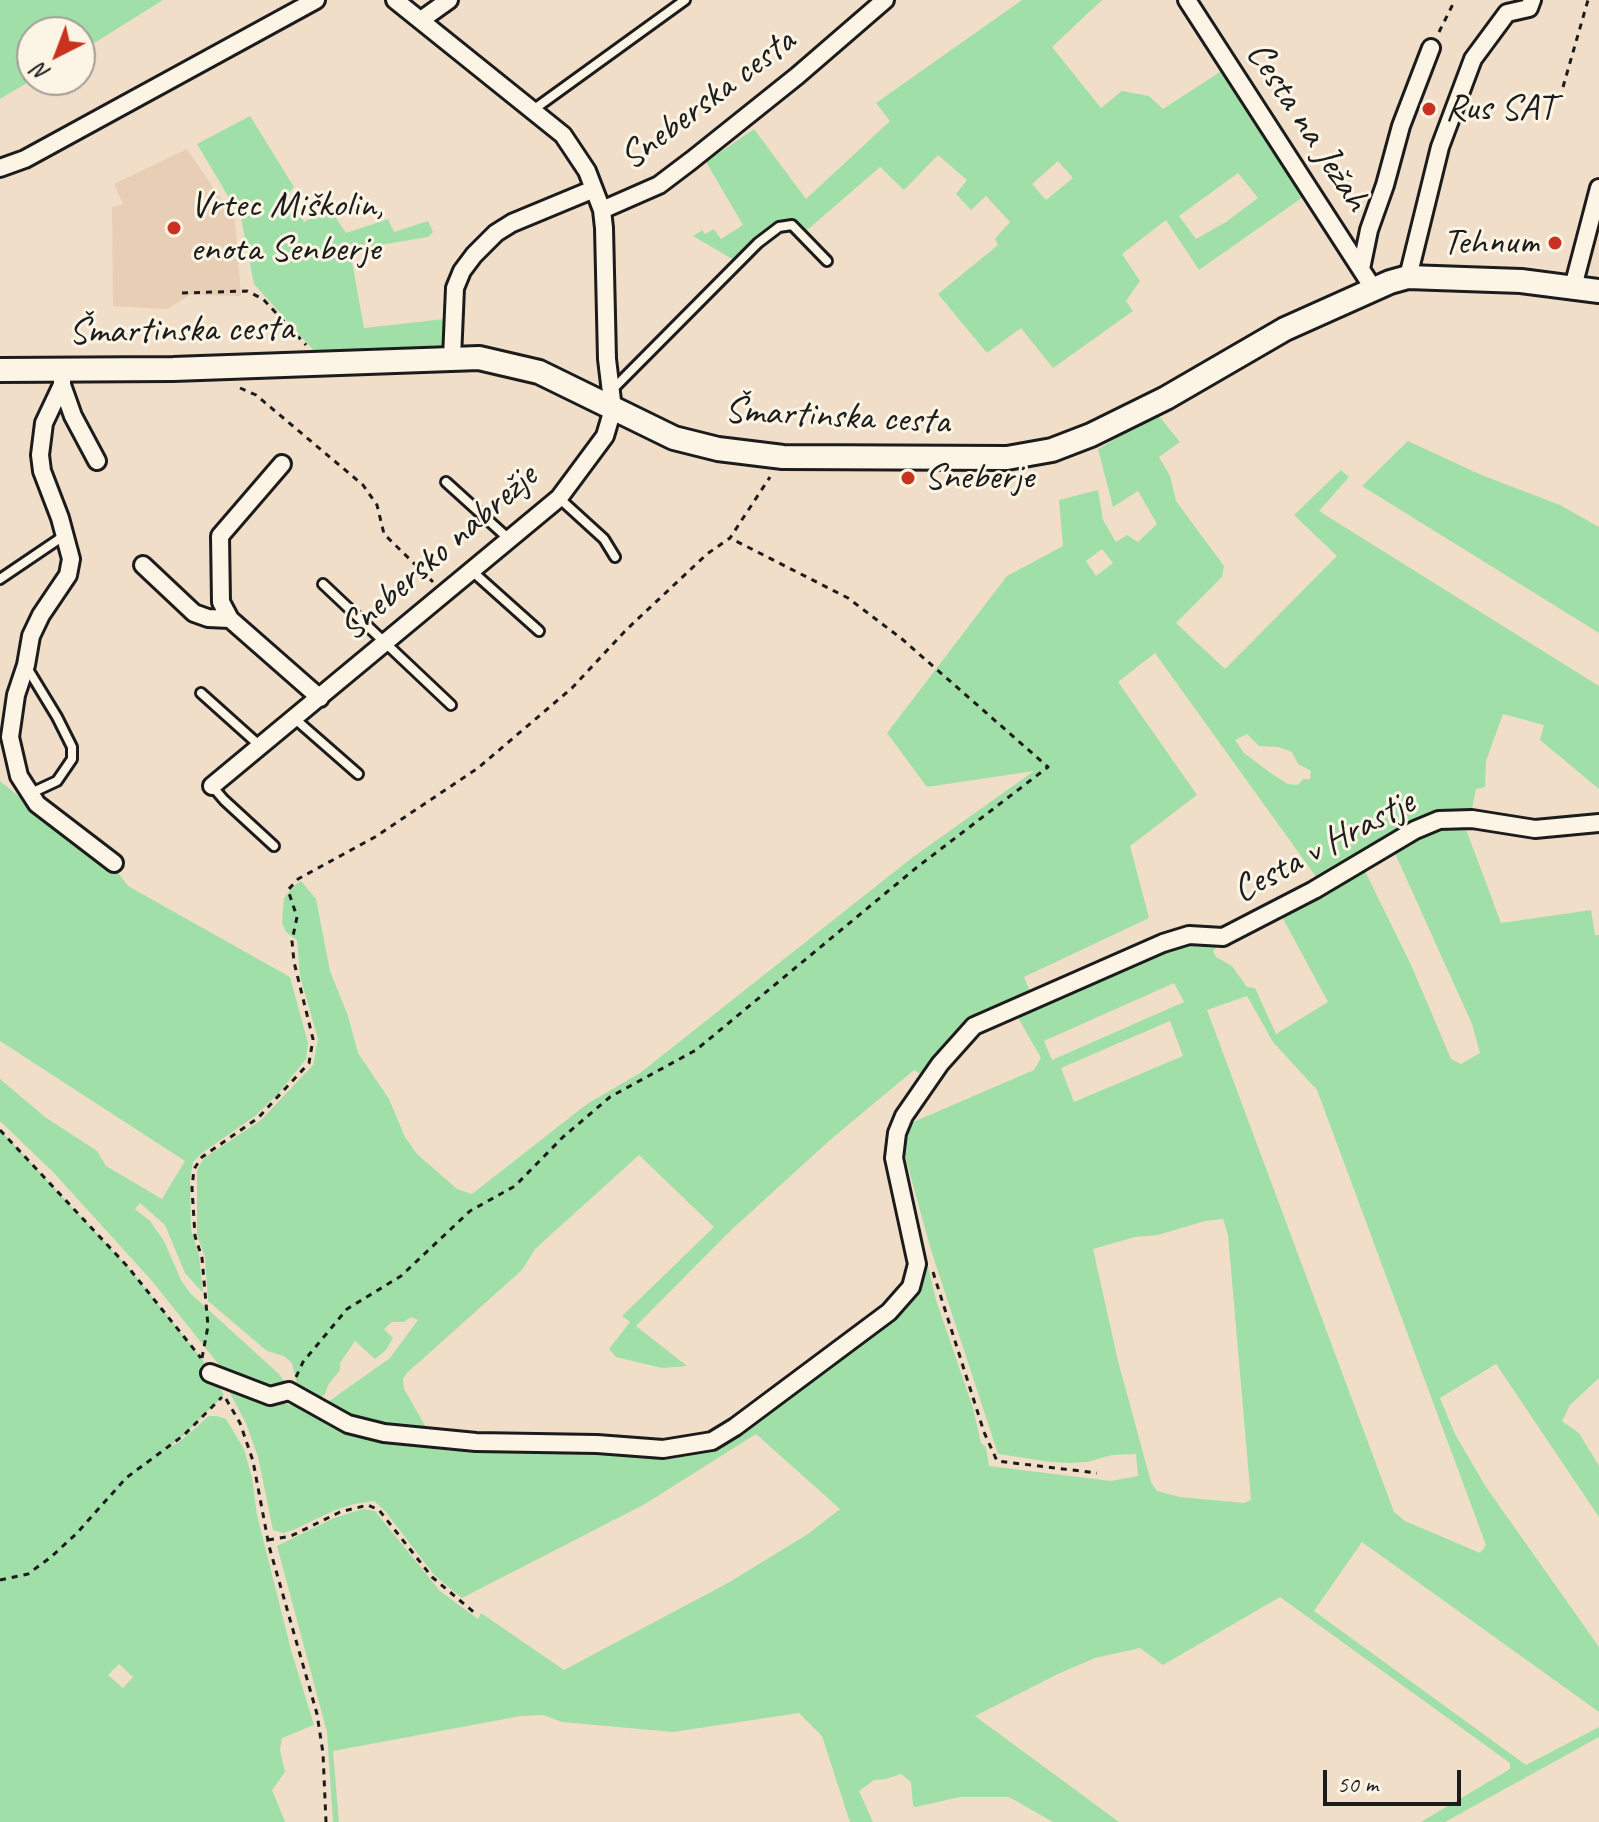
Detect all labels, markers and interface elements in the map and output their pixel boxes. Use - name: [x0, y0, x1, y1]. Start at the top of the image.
- north arrow: [16, 16, 96, 96]
- street label: Sneberska cesta: [611, 19, 805, 181]
- street label: Cesta na Ježah: [1235, 34, 1379, 220]
- text: N: [27, 57, 56, 87]
- place label: Rus SAT: [1445, 86, 1555, 132]
- marker: Rus SAT: [1420, 100, 1438, 118]
- place label: Vrtec Miškolin, enota Senberje: [190, 183, 383, 272]
- marker: Vrtec Miškolin, enota Senberje: [165, 219, 183, 237]
- place label: Tehnum: [1443, 220, 1539, 266]
- marker: Tehnum: [1546, 234, 1564, 252]
- street label: Šmartinska cesta: [68, 306, 294, 356]
- street label: Šmartinska cesta: [723, 388, 951, 446]
- street label: Snebersko nabrežje: [331, 455, 547, 651]
- place label: Sneberje: [924, 455, 1034, 501]
- marker: Sneberje: [899, 469, 917, 487]
- street label: Cesta v Hrastje: [1225, 780, 1423, 914]
- scale bar: [1327, 1754, 1465, 1804]
- text: 50 m: [1337, 1769, 1378, 1799]

